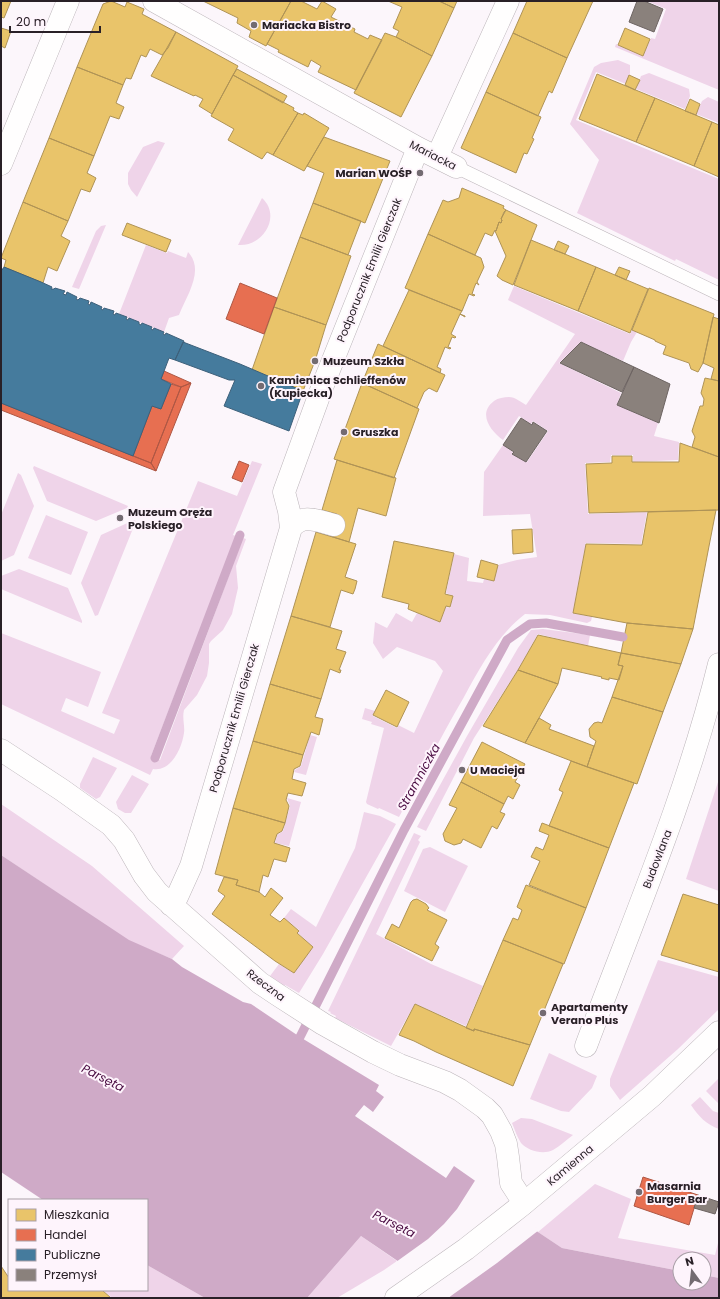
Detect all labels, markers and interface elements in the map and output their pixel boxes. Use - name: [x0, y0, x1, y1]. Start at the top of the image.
- scale bar: [10, 8, 100, 34]
- text: 20 m: [16, 13, 46, 30]
- place label: Mariacka Bistro: [262, 17, 351, 33]
- marker: Mariacka Bistro: [249, 20, 259, 30]
- street label: Mariacka: [407, 136, 459, 174]
- place label: Marian WOŚP: [335, 165, 412, 181]
- marker: Marian WOŚP: [415, 168, 425, 178]
- street label: Podporucznik Emilii Gierczak: [333, 195, 405, 344]
- place label: Muzeum Szkła: [323, 353, 404, 369]
- marker: Muzeum Szkła: [310, 356, 320, 366]
- place label: Kamienica Schlieffenów (Kupiecka): [269, 372, 406, 401]
- marker: Kamienica Schlieffenów (Kupiecka): [256, 381, 266, 391]
- place label: Gruszka: [352, 424, 398, 440]
- marker: Gruszka: [339, 427, 349, 437]
- place label: Muzeum Oręża Polskiego: [128, 504, 212, 533]
- marker: Muzeum Oręża Polskiego: [115, 513, 125, 523]
- street label: Podporucznik Emilii Gierczak: [205, 641, 263, 794]
- water label: Stramniczka: [393, 740, 444, 813]
- place label: U Macieja: [470, 762, 525, 778]
- marker: U Macieja: [457, 765, 467, 775]
- street label: Budowlana: [638, 827, 676, 891]
- street label: Rzeczna: [243, 965, 289, 1005]
- place label: Apartamenty Verano Plus: [551, 999, 628, 1028]
- marker: Apartamenty Verano Plus: [538, 1008, 548, 1018]
- water label: Parsęta: [79, 1060, 127, 1096]
- street label: Kamienna: [543, 1141, 597, 1189]
- place label: Masarnia Burger Bar: [647, 1178, 707, 1207]
- marker: Masarnia Burger Bar: [634, 1187, 644, 1197]
- legend: [8, 1199, 148, 1291]
- text: Mieszkania: [44, 1206, 110, 1223]
- water label: Parsęta: [370, 1206, 418, 1242]
- text: Handel: [44, 1226, 87, 1243]
- text: Publiczne: [44, 1246, 101, 1263]
- north arrow: [672, 1251, 712, 1291]
- text: N: [683, 1253, 695, 1270]
- text: Przemysł: [44, 1266, 97, 1283]

